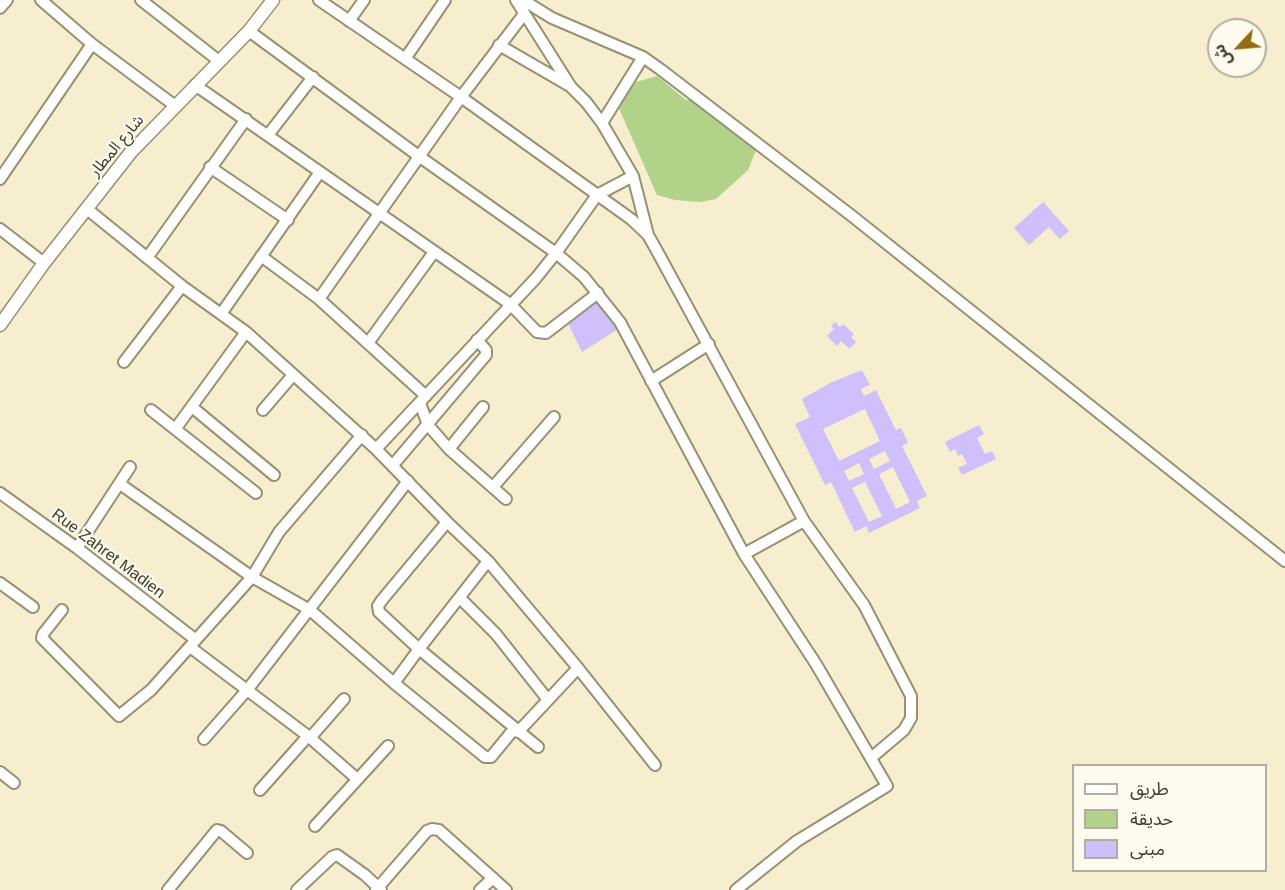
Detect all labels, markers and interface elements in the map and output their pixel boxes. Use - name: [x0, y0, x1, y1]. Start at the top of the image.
- north arrow: [1207, 18, 1267, 78]
- text: ش: [1210, 42, 1235, 69]
- street label: شارع المطار: [86, 111, 148, 181]
- street label: Rue Zahret Madien: [48, 505, 168, 603]
- legend: [1072, 764, 1267, 872]
- text: طريق: [1130, 779, 1169, 799]
- text: حديقة: [1130, 809, 1173, 829]
- text: مبنى: [1130, 839, 1165, 859]

